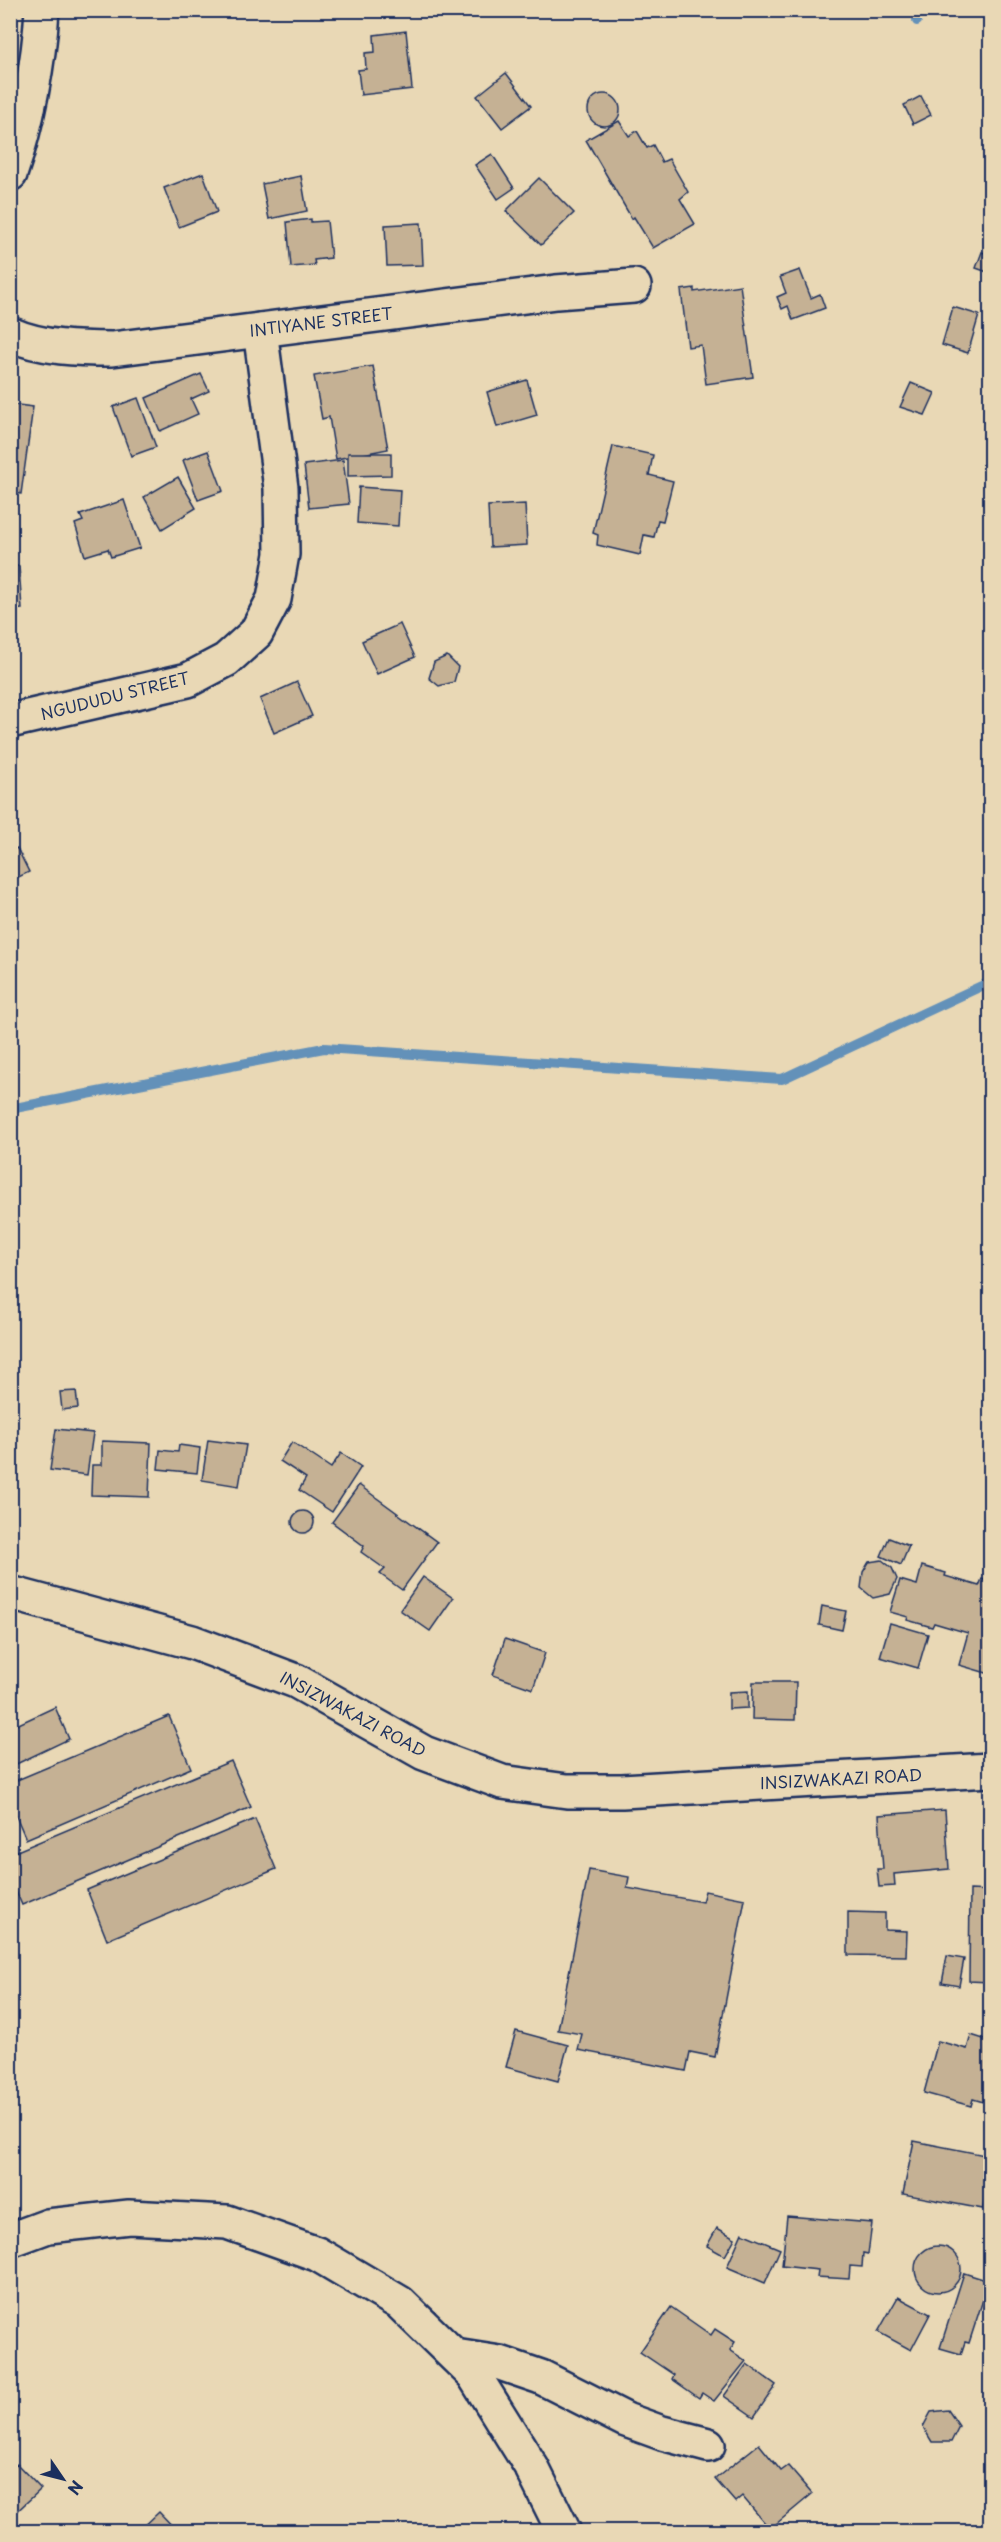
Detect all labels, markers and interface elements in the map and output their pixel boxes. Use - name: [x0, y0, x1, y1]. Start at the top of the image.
- street label: INTIYANE STREET: [248, 300, 394, 342]
- street label: NGUDUDU STREET: [38, 665, 192, 725]
- street label: INSIZWAKAZI ROAD: [276, 1664, 431, 1762]
- street label: INSIZWAKAZI ROAD: [759, 1762, 923, 1794]
- north arrow: [33, 2449, 93, 2509]
- text: N: [63, 2476, 90, 2500]

